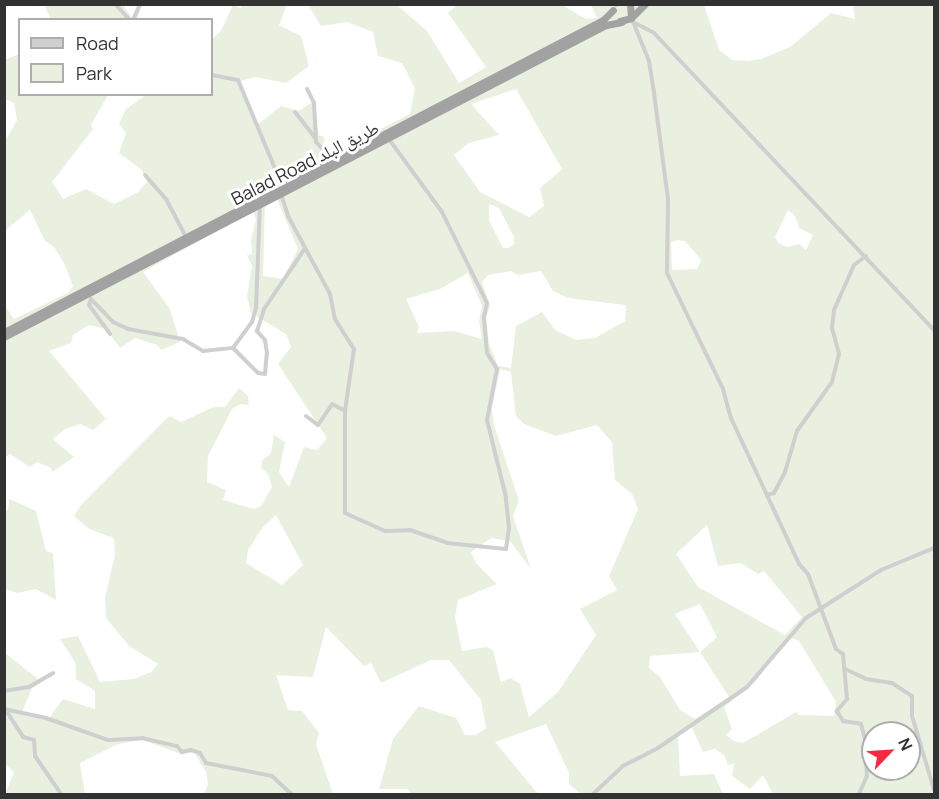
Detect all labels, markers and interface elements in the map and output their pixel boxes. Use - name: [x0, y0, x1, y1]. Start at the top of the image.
- legend: [18, 18, 213, 96]
- text: Road: [76, 31, 119, 55]
- text: Park: [76, 61, 112, 85]
- street label: Balad Road طريق البلد: [228, 116, 382, 210]
- north arrow: [861, 721, 921, 781]
- text: N: [893, 734, 918, 754]

